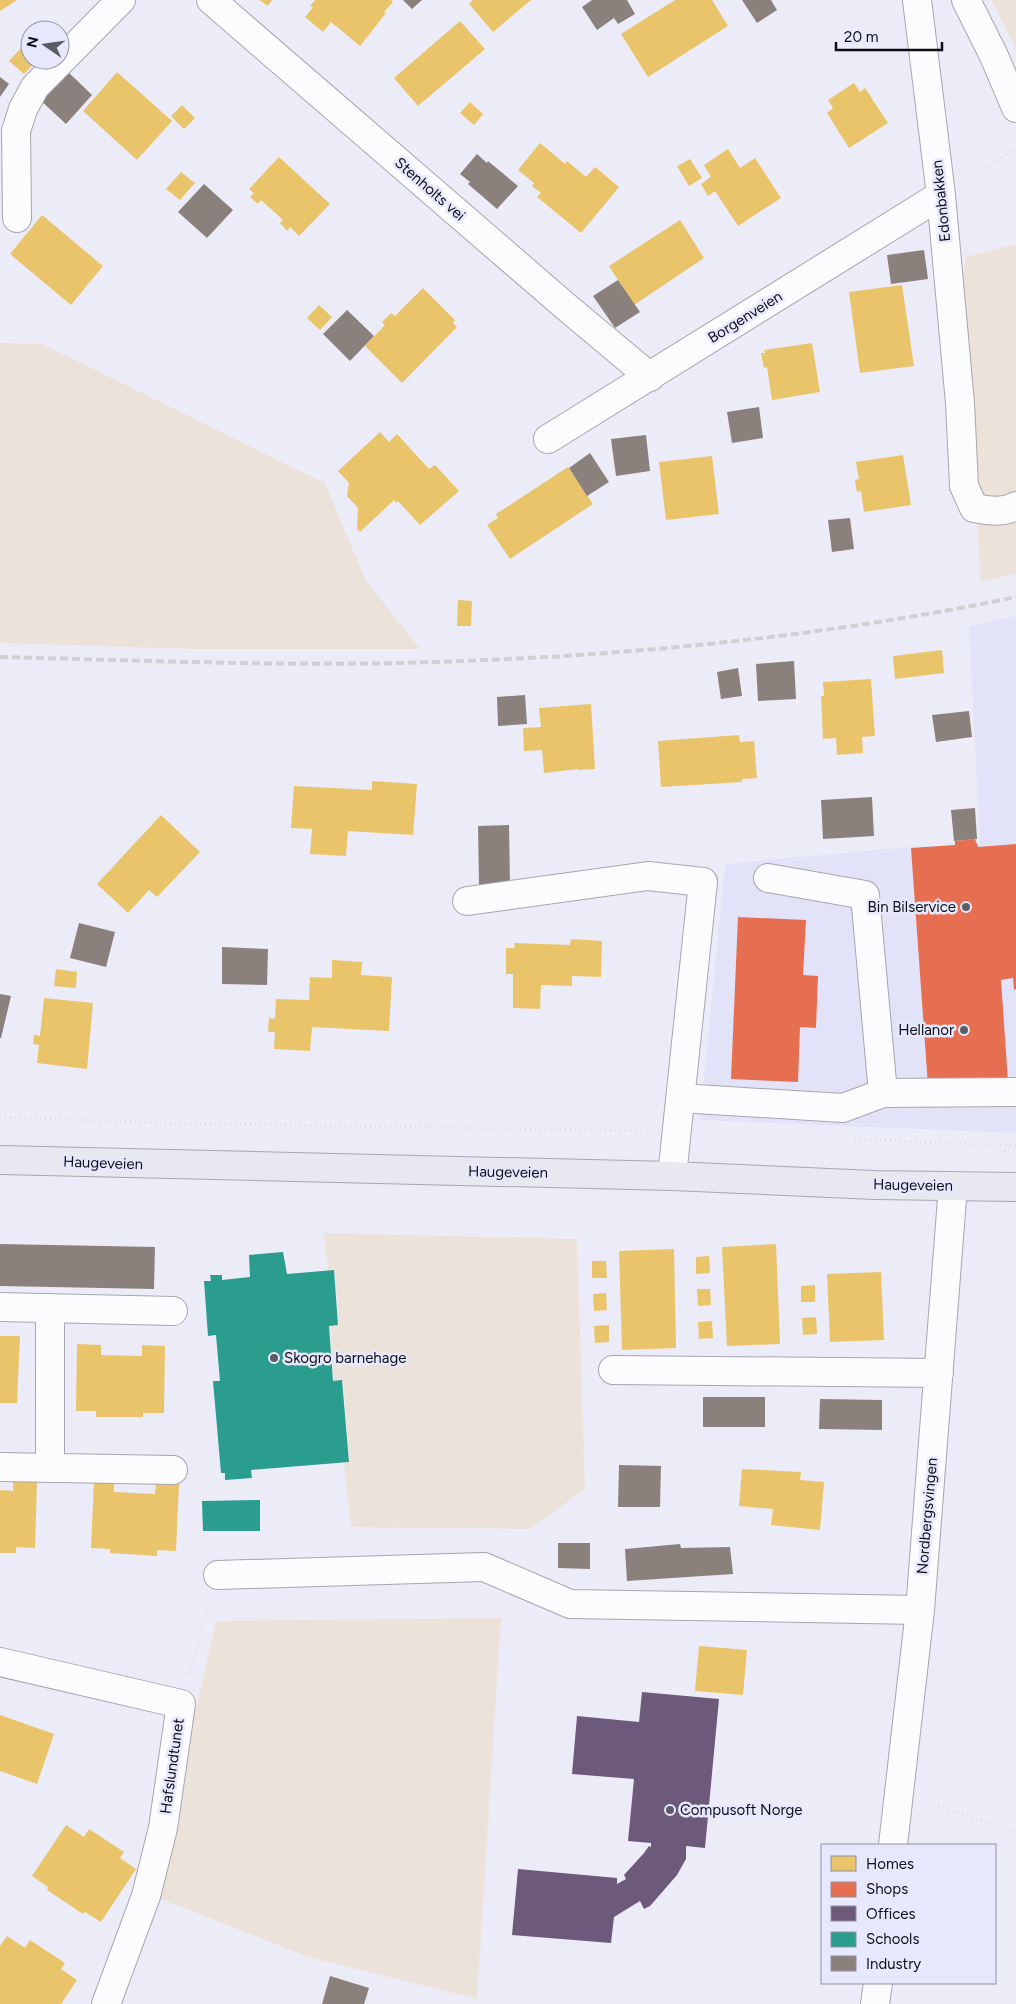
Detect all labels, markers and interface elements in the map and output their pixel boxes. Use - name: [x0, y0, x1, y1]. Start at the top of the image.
- north arrow: [20, 20, 70, 70]
- scale bar: [836, 20, 942, 52]
- text: 20 m: [844, 28, 878, 46]
- text: N: [23, 35, 42, 49]
- street label: Stenholts vei: [391, 154, 469, 224]
- street label: Edonbakken: [928, 159, 954, 243]
- street label: Borgenveien: [705, 287, 785, 347]
- place label: Bin Bilservice: [867, 898, 956, 916]
- marker: Bin Bilservice: [960, 901, 972, 913]
- place label: Hellanor: [898, 1021, 954, 1039]
- marker: Hellanor: [958, 1024, 970, 1036]
- street label: Haugeveien: [63, 1153, 143, 1173]
- street label: Haugeveien: [468, 1162, 548, 1182]
- street label: Haugeveien: [873, 1175, 953, 1195]
- place label: Skogro barnehage: [284, 1349, 406, 1367]
- marker: Skogro barnehage: [268, 1352, 280, 1364]
- street label: Nordbergsvingen: [913, 1457, 941, 1575]
- street label: Hafslundtunet: [156, 1717, 188, 1815]
- place label: Compusoft Norge: [680, 1801, 803, 1819]
- marker: Compusoft Norge: [664, 1804, 676, 1816]
- legend: [821, 1844, 996, 1984]
- text: Homes: [866, 1855, 914, 1873]
- text: Shops: [866, 1880, 908, 1898]
- text: Offices: [866, 1905, 916, 1923]
- text: Schools: [866, 1930, 919, 1948]
- text: Industry: [866, 1955, 921, 1973]

